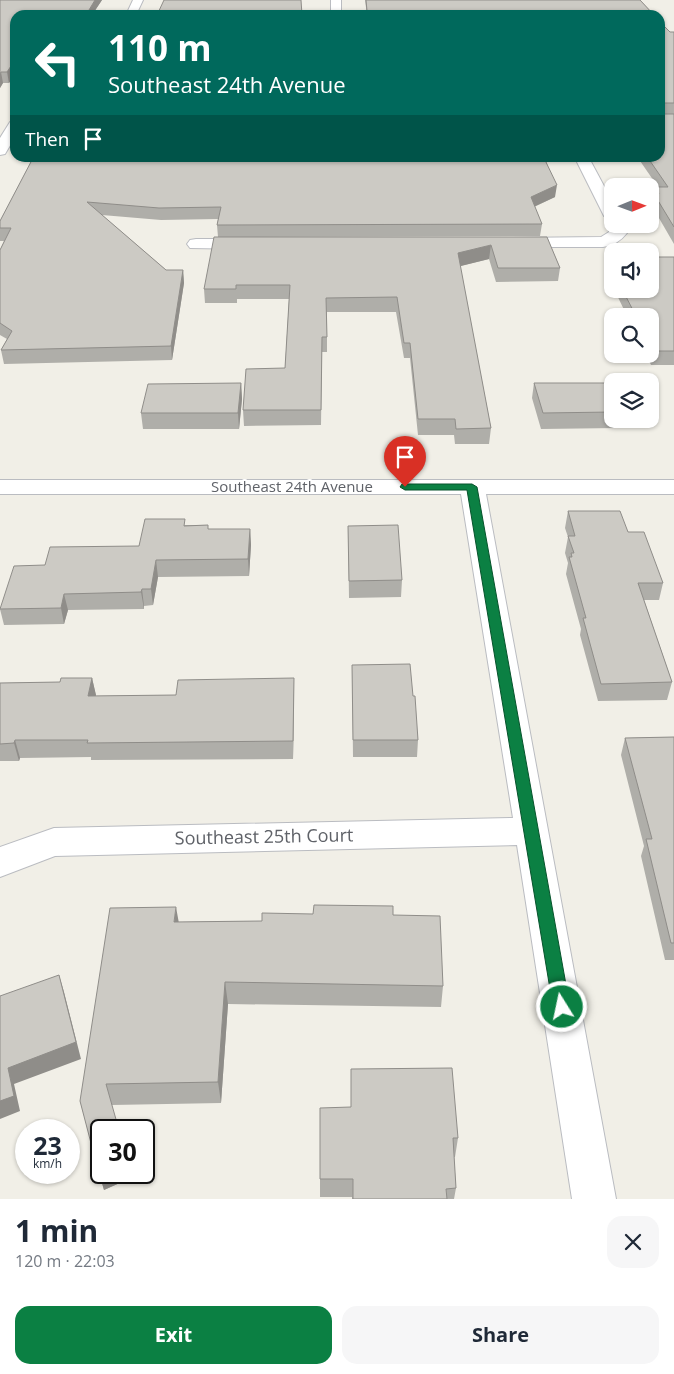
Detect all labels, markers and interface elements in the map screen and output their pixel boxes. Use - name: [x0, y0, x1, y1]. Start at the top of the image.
- text: 110 m: [108, 24, 212, 71]
- icon: left: [25, 30, 90, 95]
- text: Southeast 24th Avenue: [108, 69, 346, 99]
- icon: arrive: [79, 125, 107, 153]
- text: Then: [25, 126, 69, 152]
- north arrow: [604, 178, 659, 232]
- map controls: [604, 178, 659, 428]
- button: sound: [604, 243, 659, 298]
- button: search: [604, 308, 659, 363]
- button: layers: [604, 373, 659, 428]
- pin: [384, 436, 426, 487]
- icon: arrive: [391, 443, 419, 471]
- street label: Southeast 24th Avenue: [211, 476, 373, 496]
- street label: Southeast 25th Court: [174, 822, 354, 850]
- position arrow: [535, 980, 587, 1032]
- speed limit sign: 30: [90, 1119, 155, 1184]
- text: 23: [33, 1128, 62, 1162]
- text: km/h: [33, 1155, 62, 1172]
- text: 1 min: [15, 1210, 98, 1251]
- button: close: [607, 1216, 659, 1268]
- text: 120 m · 22:03: [15, 1250, 115, 1272]
- button: Exit: [15, 1306, 332, 1364]
- button: Share: [342, 1306, 659, 1364]

